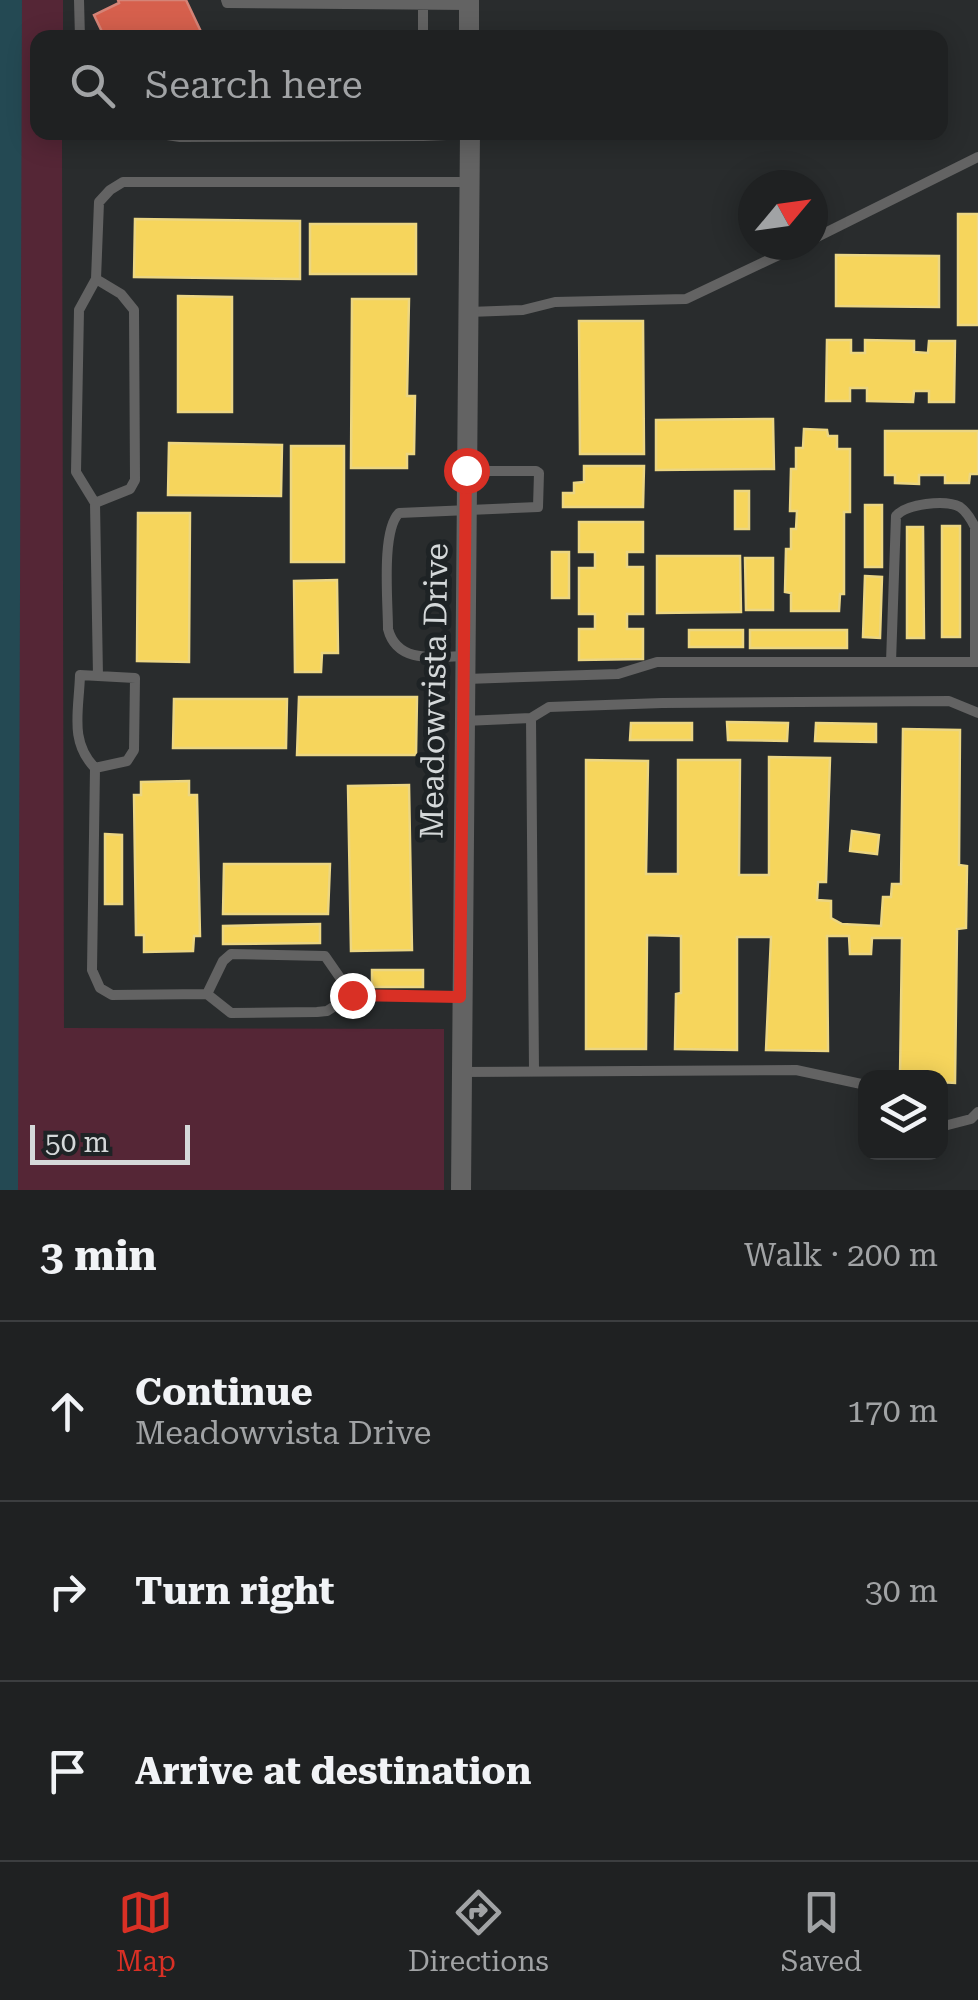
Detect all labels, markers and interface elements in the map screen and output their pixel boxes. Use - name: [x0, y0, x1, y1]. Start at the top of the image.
- search box: [30, 30, 948, 140]
- icon: search: [65, 58, 120, 113]
- text: Search here: [145, 63, 363, 107]
- north arrow: [738, 170, 828, 260]
- route start: [444, 448, 490, 494]
- street label: Meadowvista Drive: [412, 543, 456, 839]
- route end: [330, 973, 376, 1019]
- map controls: [858, 1070, 948, 1160]
- button: layers: [858, 1070, 948, 1160]
- scale bar: [30, 1120, 190, 1164]
- text: 50 m: [45, 1126, 109, 1159]
- text: 3 min: [40, 1231, 157, 1280]
- text: Walk · 200 m: [744, 1236, 938, 1274]
- text: Continue: [135, 1370, 313, 1414]
- icon: ahead: [40, 1384, 95, 1439]
- text: 170 m: [847, 1392, 938, 1430]
- text: Meadowvista Drive: [135, 1414, 431, 1452]
- icon: right: [40, 1564, 95, 1619]
- text: Turn right: [135, 1569, 334, 1613]
- text: 30 m: [865, 1572, 938, 1610]
- icon: arrive: [40, 1744, 95, 1799]
- text: Arrive at destination: [135, 1749, 531, 1793]
- tab: Map: [116, 1885, 176, 1978]
- tab: Directions: [408, 1885, 549, 1978]
- tab: Saved: [781, 1885, 862, 1978]

